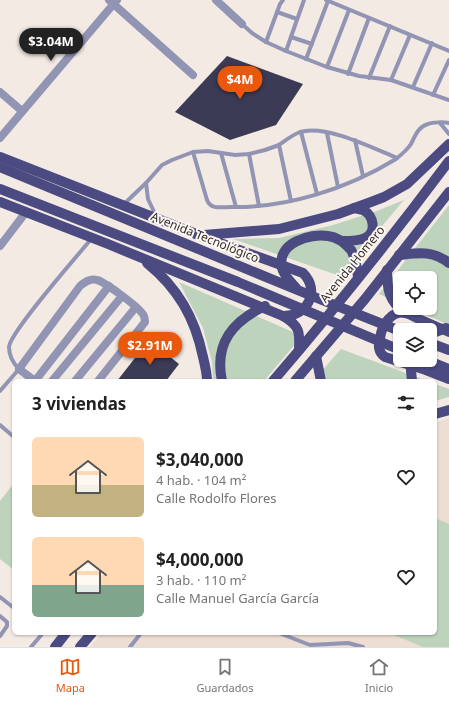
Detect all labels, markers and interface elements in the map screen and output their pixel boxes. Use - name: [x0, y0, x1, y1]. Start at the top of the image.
- pin: $3.04M: [18, 28, 84, 62]
- text: $3.04M: [28, 32, 74, 50]
- pin: $4M: [221, 66, 259, 100]
- text: $4M: [226, 70, 254, 88]
- street label: Avenida Tecnológico: [148, 208, 262, 266]
- street label: Avenida Homero: [316, 222, 388, 306]
- map controls: [393, 271, 437, 367]
- button: locate: [393, 271, 437, 315]
- button: layers: [393, 323, 437, 367]
- pin: $2.91M: [117, 332, 183, 366]
- text: $2.91M: [127, 336, 173, 354]
- text: 3 viviendas: [32, 392, 126, 415]
- icon: filters: [395, 392, 417, 414]
- text: $3,040,000: [156, 448, 243, 471]
- icon: home: [64, 453, 112, 501]
- icon: heart: [395, 466, 417, 488]
- text: 4 hab. · 104 m²: [156, 471, 246, 489]
- text: Calle Rodolfo Flores: [156, 489, 276, 507]
- text: $4,000,000: [156, 548, 243, 571]
- icon: home: [64, 553, 112, 601]
- icon: heart: [395, 566, 417, 588]
- text: 3 hab. · 110 m²: [156, 571, 246, 589]
- text: Calle Manuel García García: [156, 589, 319, 607]
- tab: Mapa: [56, 656, 85, 695]
- tab: Guardados: [197, 656, 253, 695]
- tab: Inicio: [365, 656, 393, 695]

